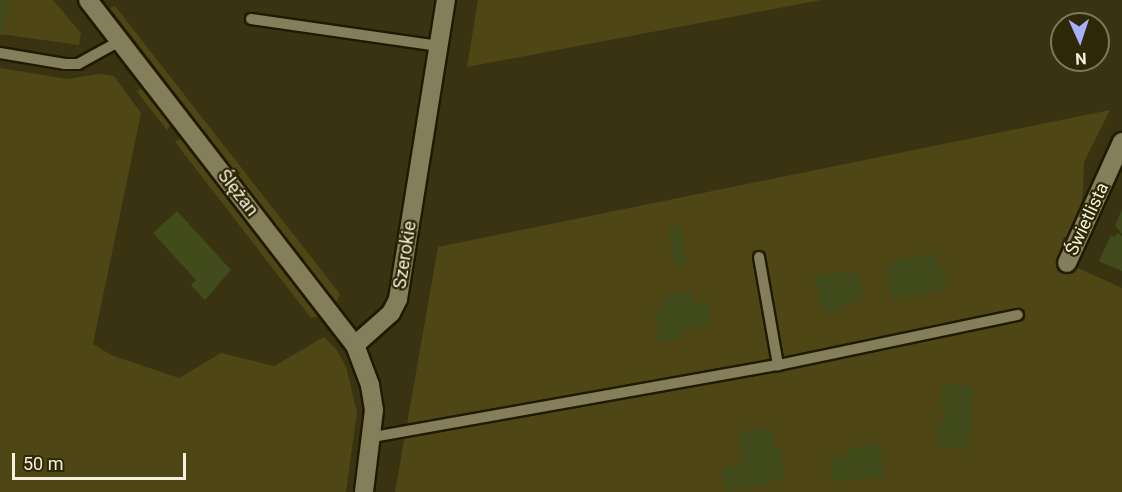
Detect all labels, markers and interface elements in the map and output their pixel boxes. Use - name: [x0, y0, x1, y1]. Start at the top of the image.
- north arrow: [1050, 12, 1110, 72]
- text: N: [1075, 49, 1087, 68]
- street label: Ślężan: [213, 165, 263, 221]
- street label: Świetlista: [1061, 179, 1113, 259]
- street label: Szerokie: [389, 220, 421, 290]
- scale bar: [15, 441, 189, 479]
- text: 50 m: [23, 453, 63, 474]

